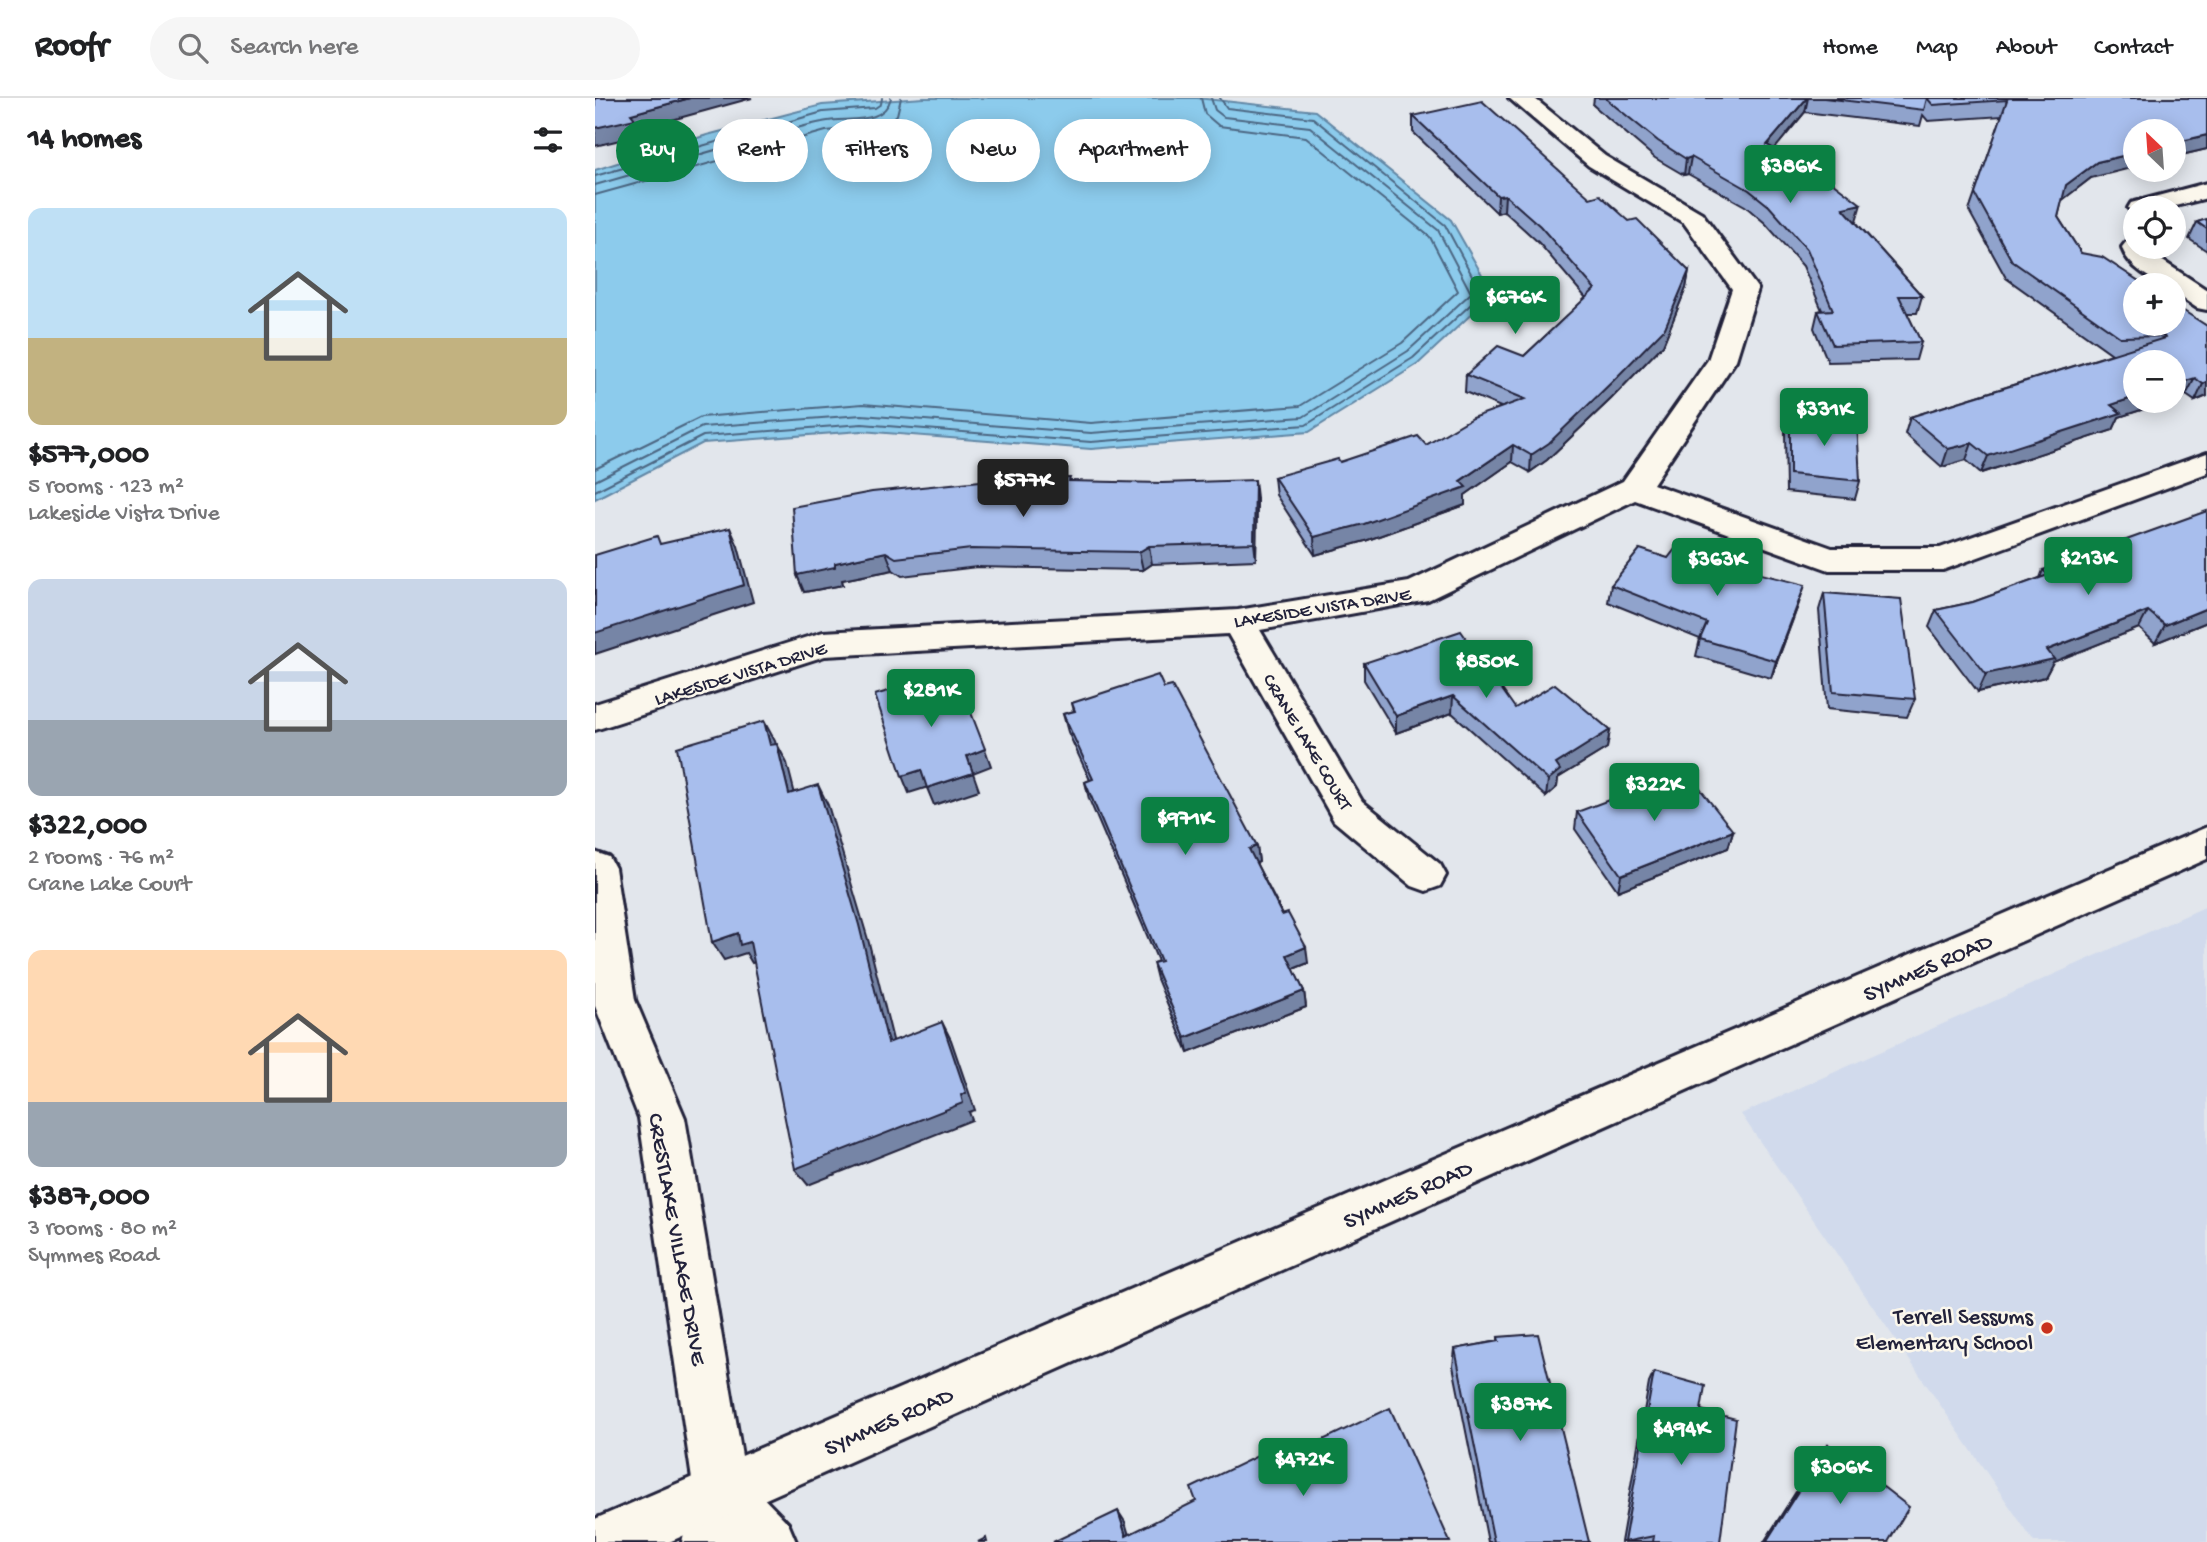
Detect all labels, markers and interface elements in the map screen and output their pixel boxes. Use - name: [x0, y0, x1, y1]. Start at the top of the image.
- search box: [150, 17, 640, 80]
- text: Roofr: [35, 29, 108, 67]
- icon: search: [174, 29, 212, 67]
- text: Search here: [230, 33, 358, 64]
- text: Home: [1822, 34, 1878, 63]
- text: Map: [1916, 34, 1958, 63]
- text: About: [1996, 34, 2056, 63]
- text: Contact: [2094, 34, 2172, 63]
- chip: Buy: [616, 119, 699, 182]
- chip: Rent: [713, 119, 808, 182]
- chip: Filters: [822, 119, 932, 182]
- chip: New: [946, 119, 1040, 182]
- chip: Apartment: [1054, 119, 1211, 182]
- north arrow: [2123, 119, 2186, 182]
- map controls: [2123, 119, 2186, 413]
- icon: filters: [529, 121, 567, 159]
- text: 14 homes: [28, 123, 141, 158]
- pin: $386K: [1741, 146, 1839, 205]
- text: $386K: [1760, 154, 1820, 181]
- button: locate: [2123, 196, 2186, 259]
- icon: home: [235, 253, 361, 379]
- button: +: [2123, 273, 2186, 336]
- pin: $676K: [1466, 276, 1564, 336]
- text: $676K: [1486, 285, 1544, 312]
- button: −: [2123, 350, 2186, 413]
- pin: $331K: [1775, 388, 1873, 448]
- text: $331K: [1796, 397, 1852, 424]
- text: $577,000: [28, 439, 149, 474]
- pin: $577K: [974, 460, 1072, 519]
- text: $577K: [993, 468, 1053, 495]
- text: 5 rooms · 123 m²: [28, 474, 184, 501]
- text: Lakeside Vista Drive: [28, 501, 220, 528]
- pin: $363K: [1668, 538, 1766, 598]
- pin: $213K: [2039, 538, 2137, 597]
- text: $213K: [2060, 546, 2116, 573]
- text: $363K: [1688, 547, 1746, 574]
- street label: LAKESIDE VISTA DRIVE: [1232, 584, 1414, 635]
- icon: home: [235, 624, 361, 750]
- street label: LAKESIDE VISTA DRIVE: [652, 638, 831, 712]
- pin: $850K: [1437, 640, 1535, 700]
- text: $850K: [1456, 649, 1516, 676]
- pin: $281K: [882, 670, 980, 729]
- street label: CRANE LAKE COURT: [1256, 670, 1356, 816]
- text: $281K: [903, 678, 959, 705]
- pin: $322K: [1605, 764, 1703, 823]
- text: $322K: [1625, 772, 1683, 799]
- pin: $971K: [1136, 798, 1234, 857]
- text: $971K: [1157, 806, 1213, 833]
- text: $322,000: [28, 810, 147, 845]
- text: 2 rooms · 76 m²: [28, 845, 174, 872]
- text: Crane Lake Court: [28, 872, 191, 899]
- street label: SYMMES ROAD: [1860, 928, 1998, 1010]
- icon: home: [235, 995, 361, 1121]
- street label: CRESTLAKE VILLAGE DRIVE: [640, 1111, 711, 1369]
- street label: SYMMES ROAD: [1340, 1155, 1478, 1237]
- text: $387,000: [28, 1181, 150, 1216]
- text: 3 rooms · 80 m²: [28, 1216, 177, 1243]
- text: Symmes Road: [28, 1243, 159, 1270]
- place label: Terrell Sessums Elementary School: [1856, 1305, 2034, 1358]
- marker: Terrell Sessums Elementary School: [2039, 1320, 2055, 1336]
- street label: SYMMES ROAD: [821, 1382, 959, 1464]
- pin: $387K: [1471, 1384, 1569, 1443]
- text: $387K: [1490, 1392, 1550, 1419]
- pin: $494K: [1632, 1408, 1730, 1467]
- text: $494K: [1653, 1416, 1709, 1443]
- pin: $472K: [1254, 1438, 1352, 1498]
- pin: $306K: [1791, 1446, 1889, 1506]
- text: $472K: [1274, 1447, 1332, 1474]
- text: $306K: [1810, 1455, 1870, 1482]

